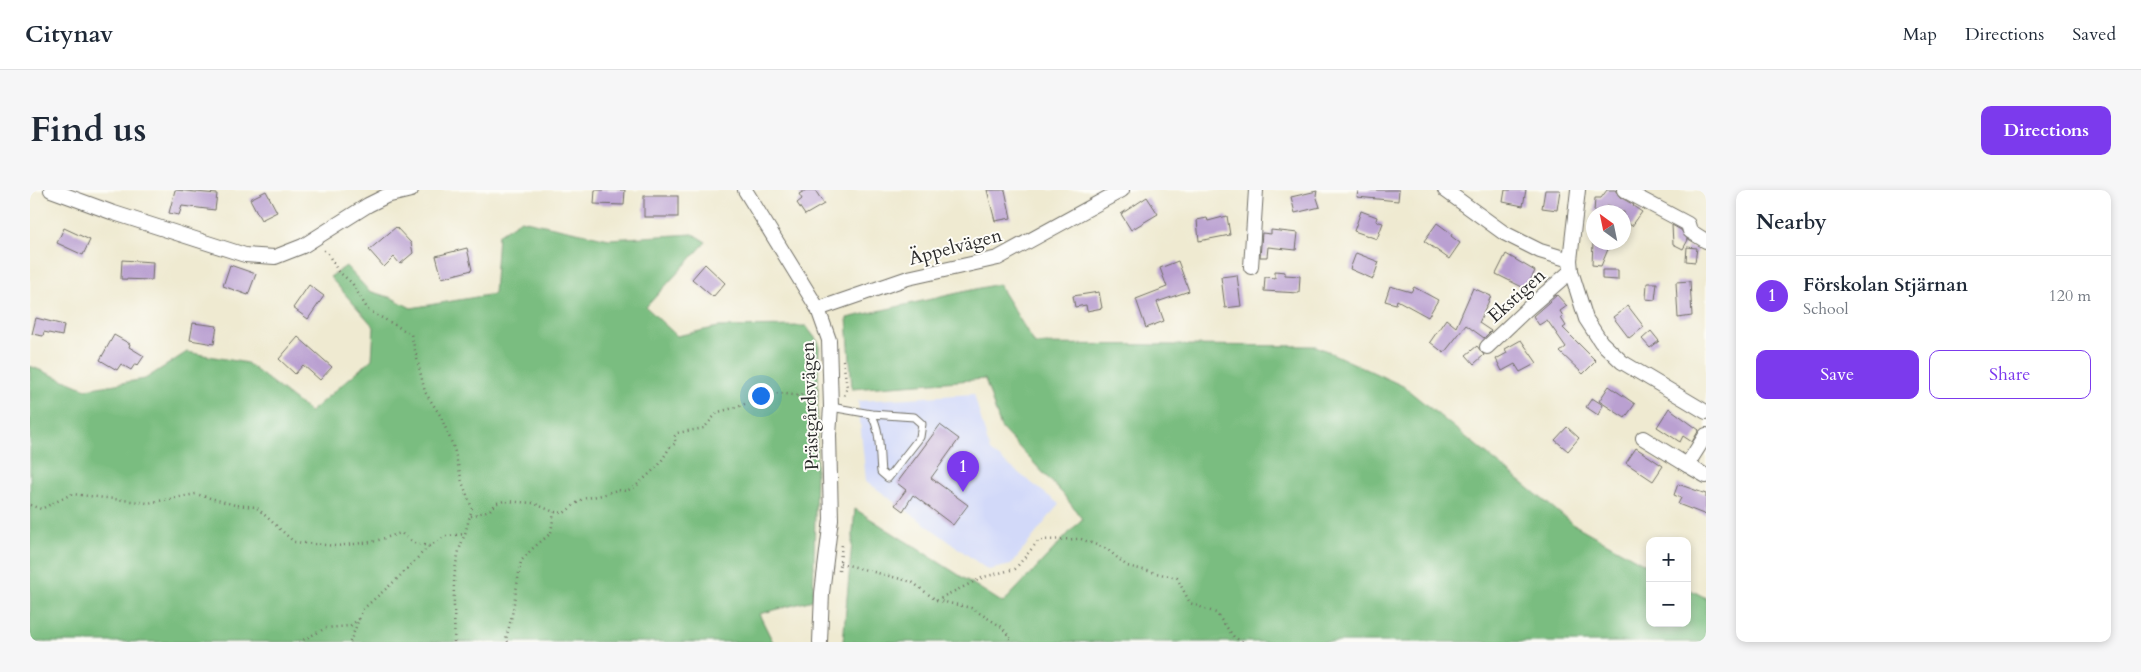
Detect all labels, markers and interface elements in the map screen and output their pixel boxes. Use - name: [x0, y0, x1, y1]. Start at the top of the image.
- text: Citynav: [25, 18, 113, 51]
- text: Map: [1903, 22, 1937, 47]
- text: Directions: [1965, 22, 2044, 47]
- text: Saved: [2072, 22, 2116, 47]
- text: Find us: [30, 106, 146, 154]
- button: Directions: [1981, 106, 2111, 155]
- north arrow: [1586, 205, 1631, 250]
- text: Nearby: [1756, 208, 1827, 237]
- street label: Äppelvägen: [906, 222, 1005, 272]
- street label: Ekstigen: [1482, 263, 1551, 329]
- text: Förskolan Stjärnan: [1803, 272, 1968, 298]
- text: 1: [1768, 285, 1776, 307]
- text: 120 m: [2049, 285, 2091, 307]
- text: School: [1803, 298, 1848, 320]
- street label: Prästgårdsvägen: [795, 341, 825, 471]
- button: Save: [1756, 350, 1919, 399]
- button: Share: [1929, 350, 2091, 399]
- your location: [748, 383, 774, 409]
- pin: 1: [947, 451, 979, 492]
- map controls: [1646, 537, 1691, 627]
- button: +: [1646, 537, 1691, 582]
- button: −: [1646, 582, 1691, 627]

